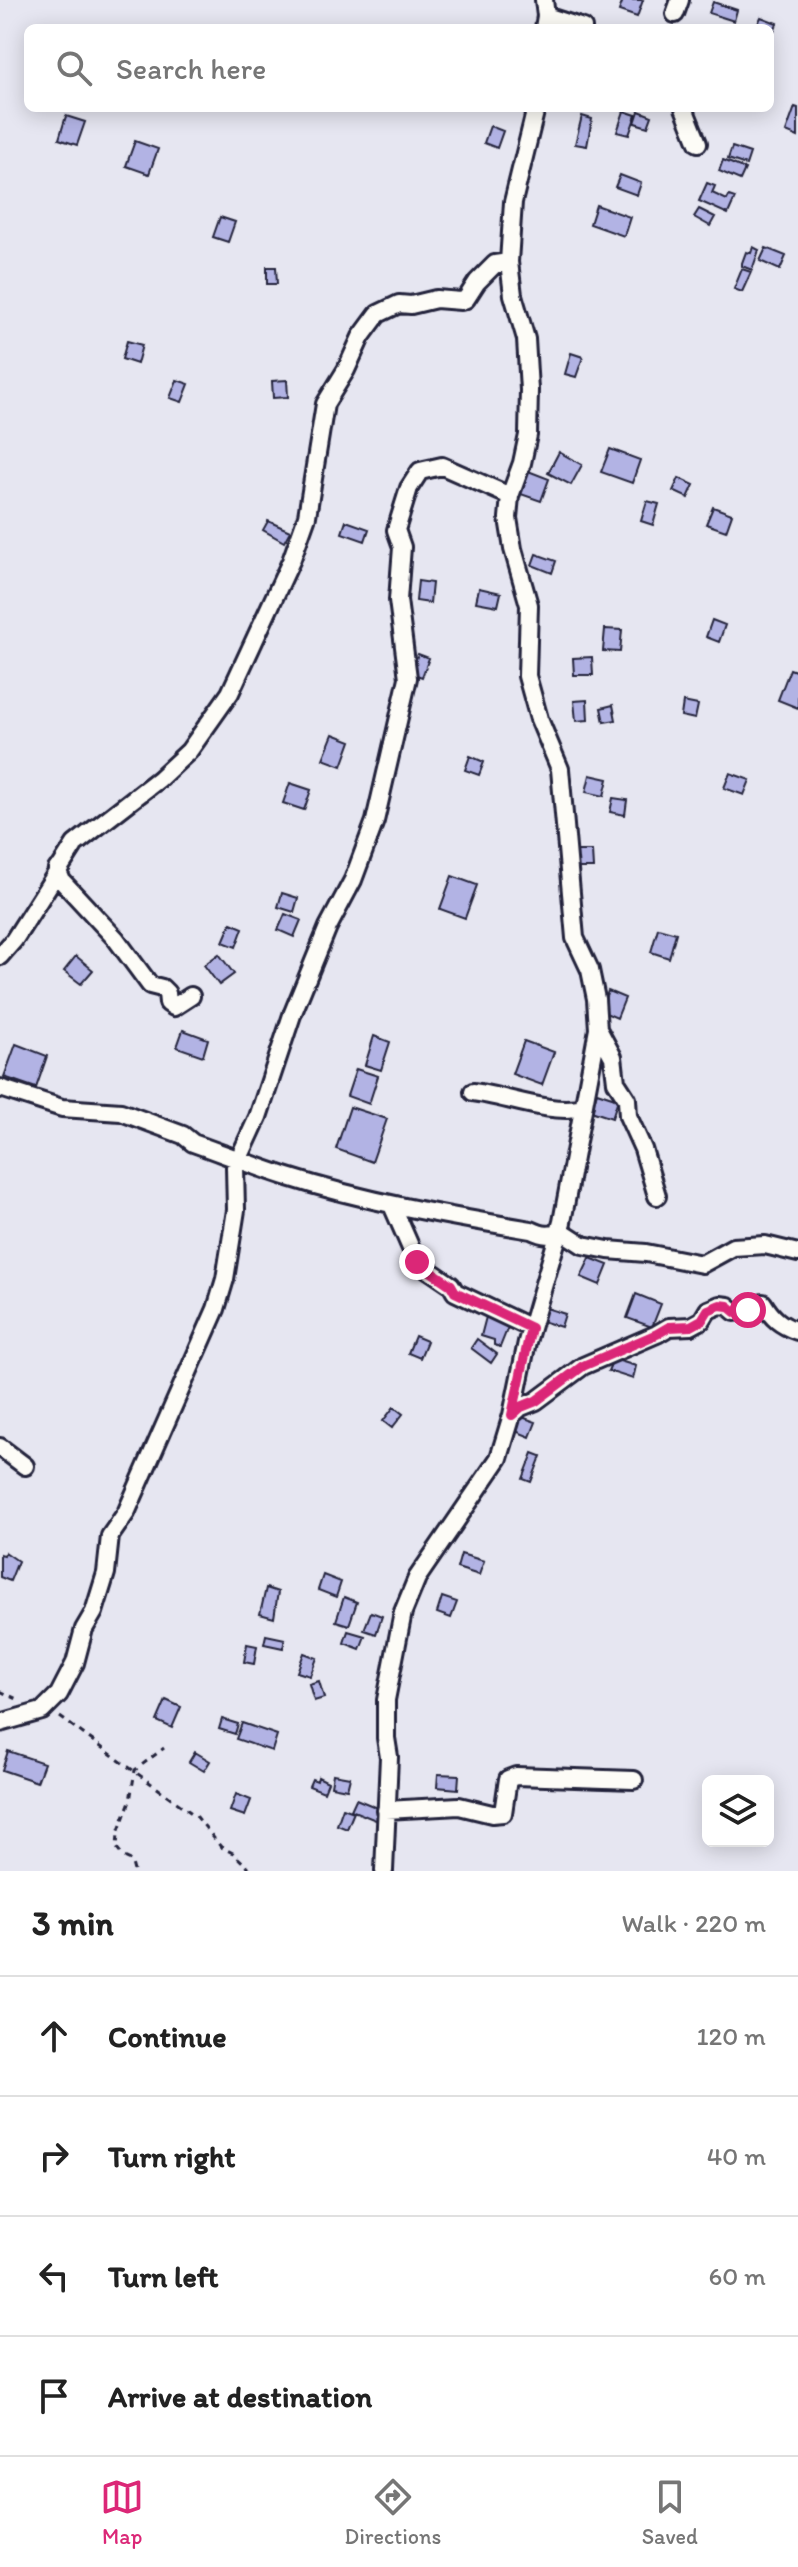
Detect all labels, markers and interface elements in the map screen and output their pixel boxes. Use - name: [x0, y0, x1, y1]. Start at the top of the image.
- search box: [24, 24, 774, 112]
- icon: search: [52, 46, 96, 90]
- text: Search here: [116, 50, 266, 87]
- route end: [399, 1244, 435, 1280]
- route start: [730, 1292, 766, 1328]
- map controls: [702, 1775, 774, 1847]
- button: layers: [702, 1775, 774, 1847]
- text: 3 min: [32, 1903, 114, 1944]
- text: Walk · 220 m: [622, 1907, 766, 1939]
- icon: ahead: [32, 2014, 76, 2058]
- text: Continue: [108, 2018, 227, 2055]
- text: 120 m: [697, 2020, 766, 2052]
- icon: right: [32, 2134, 76, 2178]
- text: Turn right: [108, 2138, 236, 2175]
- text: 40 m: [707, 2140, 766, 2172]
- icon: left: [32, 2254, 76, 2298]
- text: Turn left: [108, 2258, 219, 2295]
- text: 60 m: [709, 2260, 766, 2292]
- icon: arrive: [32, 2374, 76, 2418]
- text: Arrive at destination: [108, 2378, 372, 2415]
- tab: Map: [100, 2475, 144, 2550]
- tab: Directions: [345, 2475, 441, 2550]
- tab: Saved: [642, 2475, 698, 2550]

